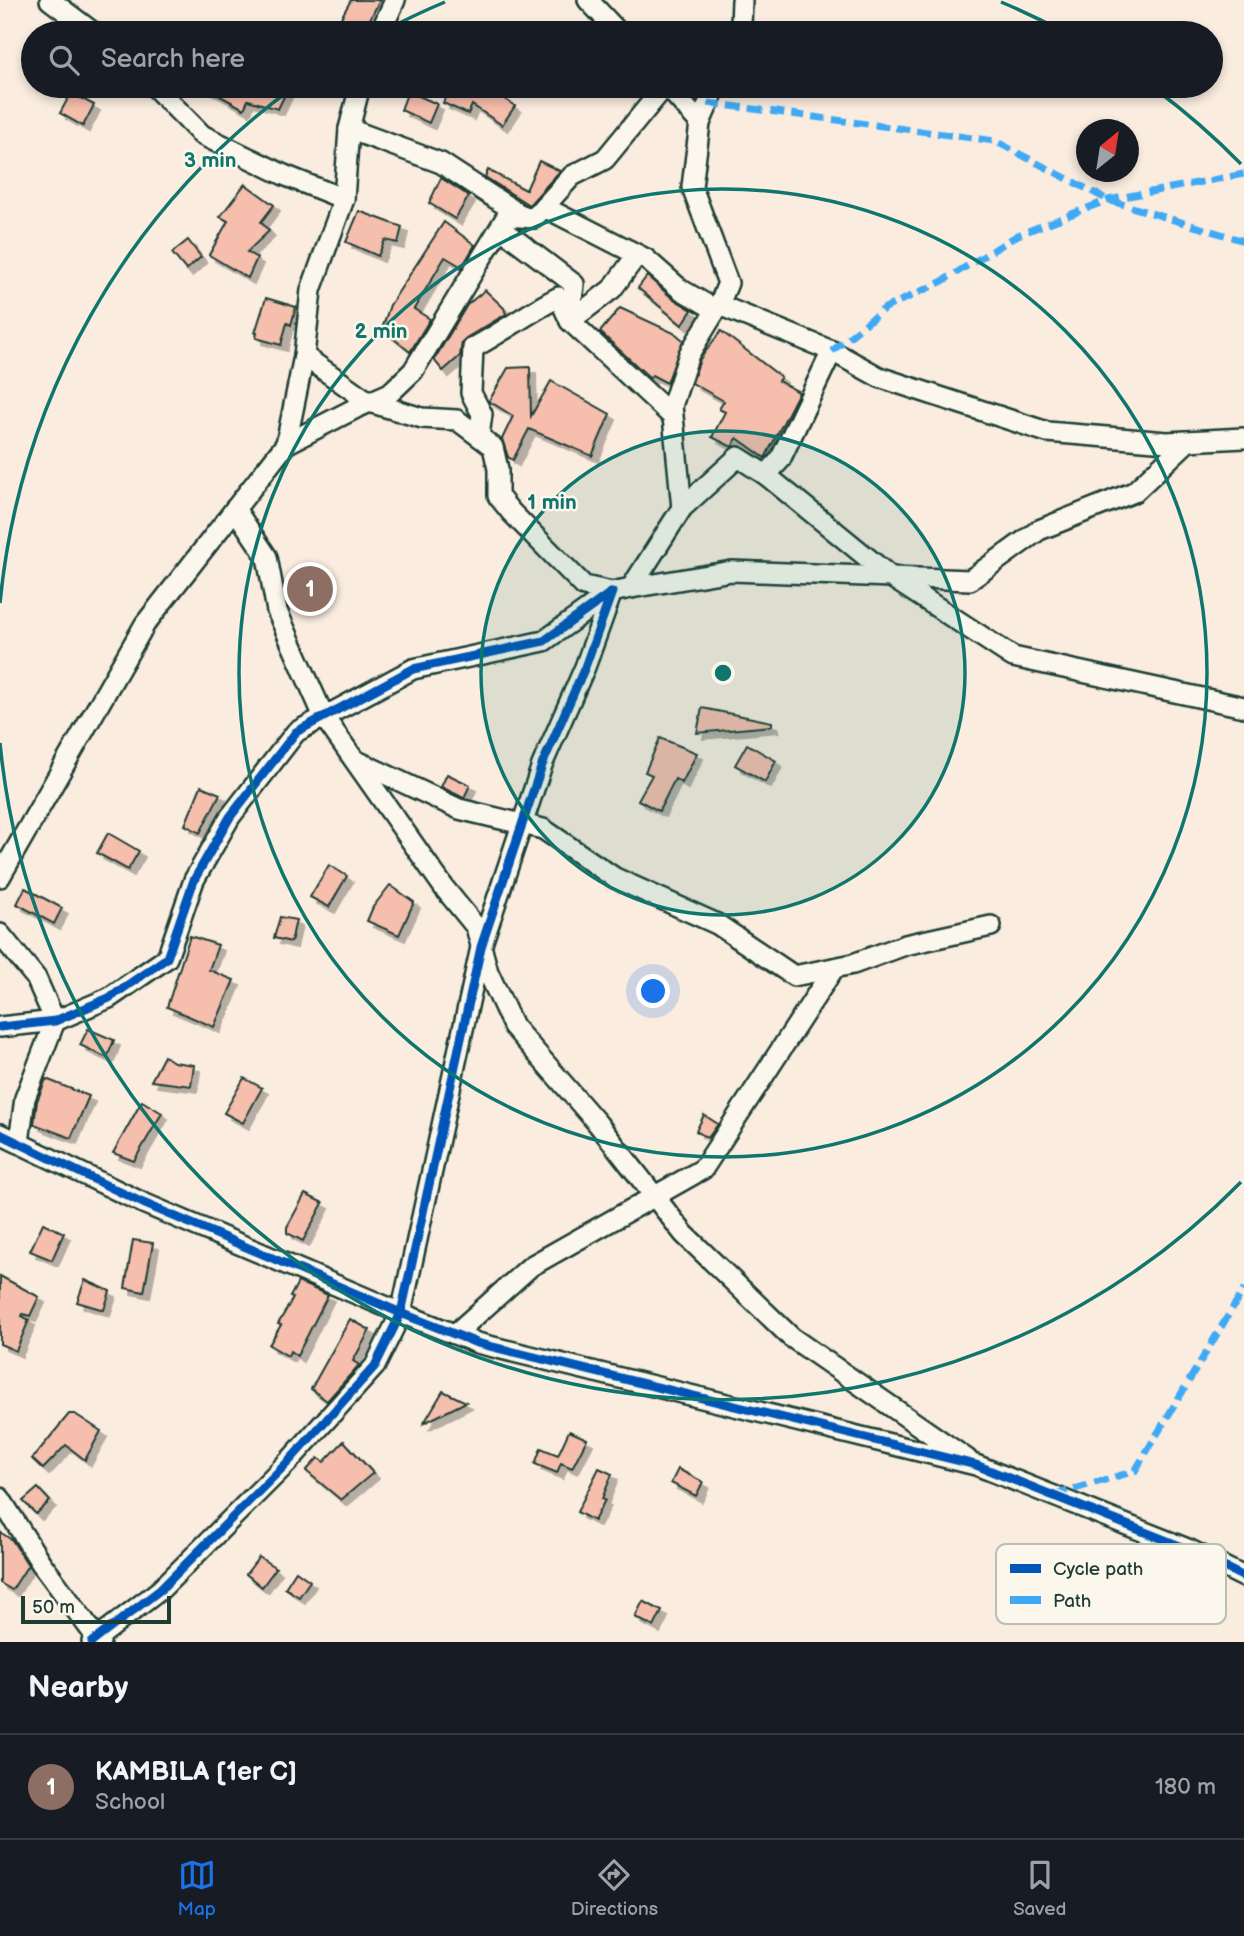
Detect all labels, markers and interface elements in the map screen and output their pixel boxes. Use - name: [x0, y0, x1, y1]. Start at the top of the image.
- search box: [21, 21, 1223, 98]
- icon: search: [45, 41, 83, 79]
- text: Search here: [101, 44, 245, 75]
- north arrow: [1076, 119, 1139, 182]
- text: 3 min: [184, 148, 236, 173]
- text: 2 min: [354, 319, 408, 344]
- text: 1 min: [527, 490, 577, 515]
- pin: 1: [287, 563, 333, 615]
- centre of rings: [711, 661, 735, 685]
- your location: [636, 974, 670, 1008]
- legend: [996, 1544, 1226, 1624]
- text: Cycle path: [1053, 1558, 1143, 1581]
- text: Path: [1053, 1590, 1091, 1613]
- scale bar: [21, 1593, 172, 1625]
- text: 50 m: [32, 1596, 75, 1619]
- text: Nearby: [28, 1670, 128, 1706]
- text: KAMBILA [1er C]: [95, 1757, 297, 1788]
- text: 1: [46, 1773, 56, 1801]
- text: 180 m: [1155, 1773, 1216, 1801]
- text: School: [95, 1788, 165, 1816]
- tab: Map: [178, 1856, 216, 1921]
- tab: Directions: [571, 1856, 658, 1921]
- tab: Saved: [1013, 1856, 1066, 1921]

